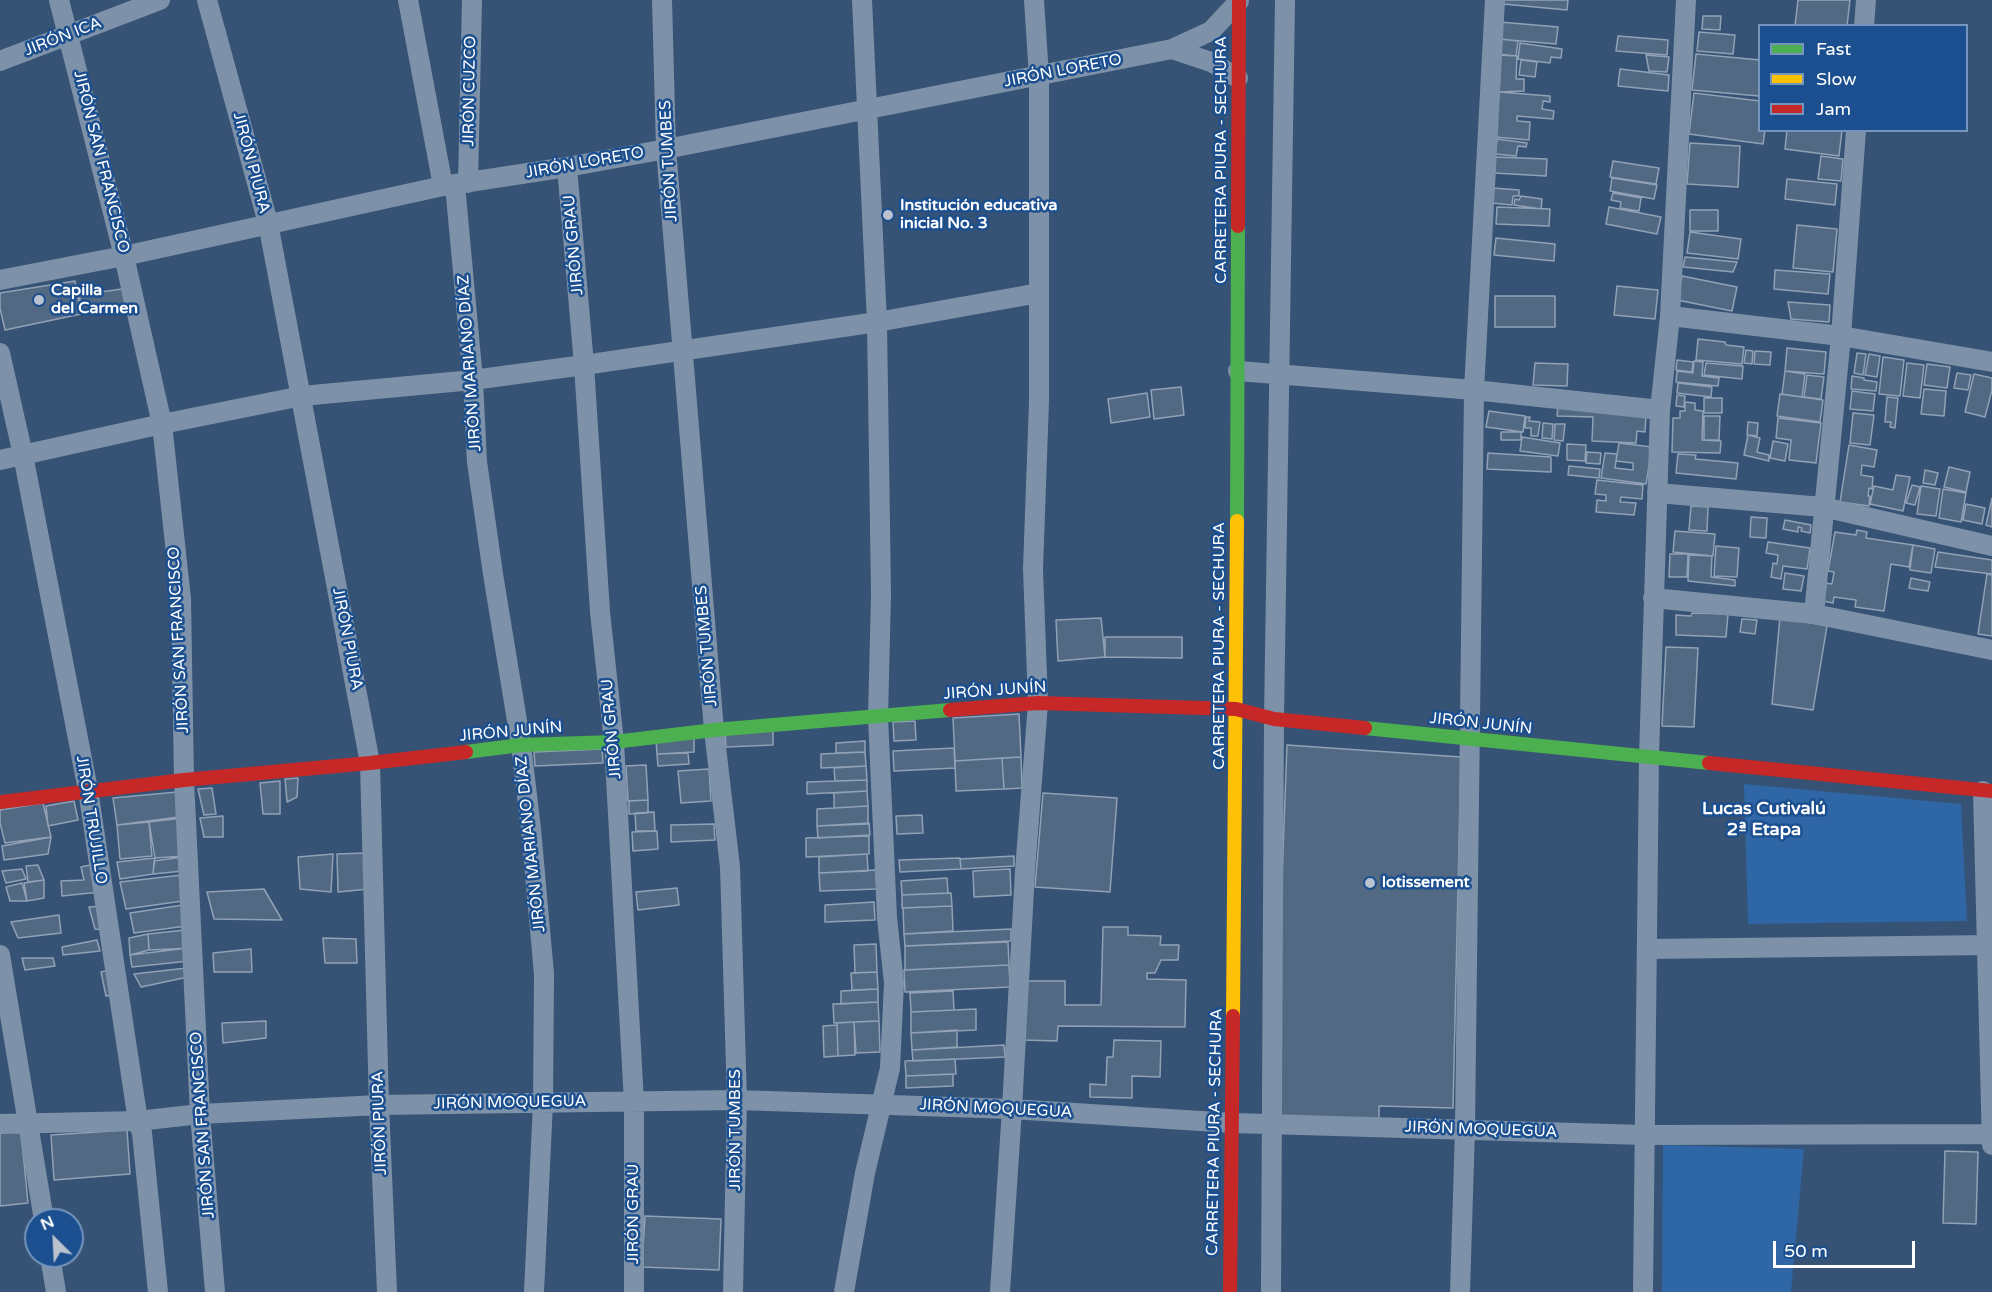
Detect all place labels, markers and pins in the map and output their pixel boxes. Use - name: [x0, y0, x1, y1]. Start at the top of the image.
- place label: Institución educativa inicial No. 3: [900, 196, 1058, 234]
- marker: Institución educativa inicial No. 3: [881, 208, 895, 222]
- place label: Capilla del Carmen: [51, 281, 138, 319]
- marker: Capilla del Carmen: [32, 293, 46, 307]
- place label: lotissement: [1382, 873, 1470, 893]
- marker: lotissement: [1363, 876, 1377, 890]

